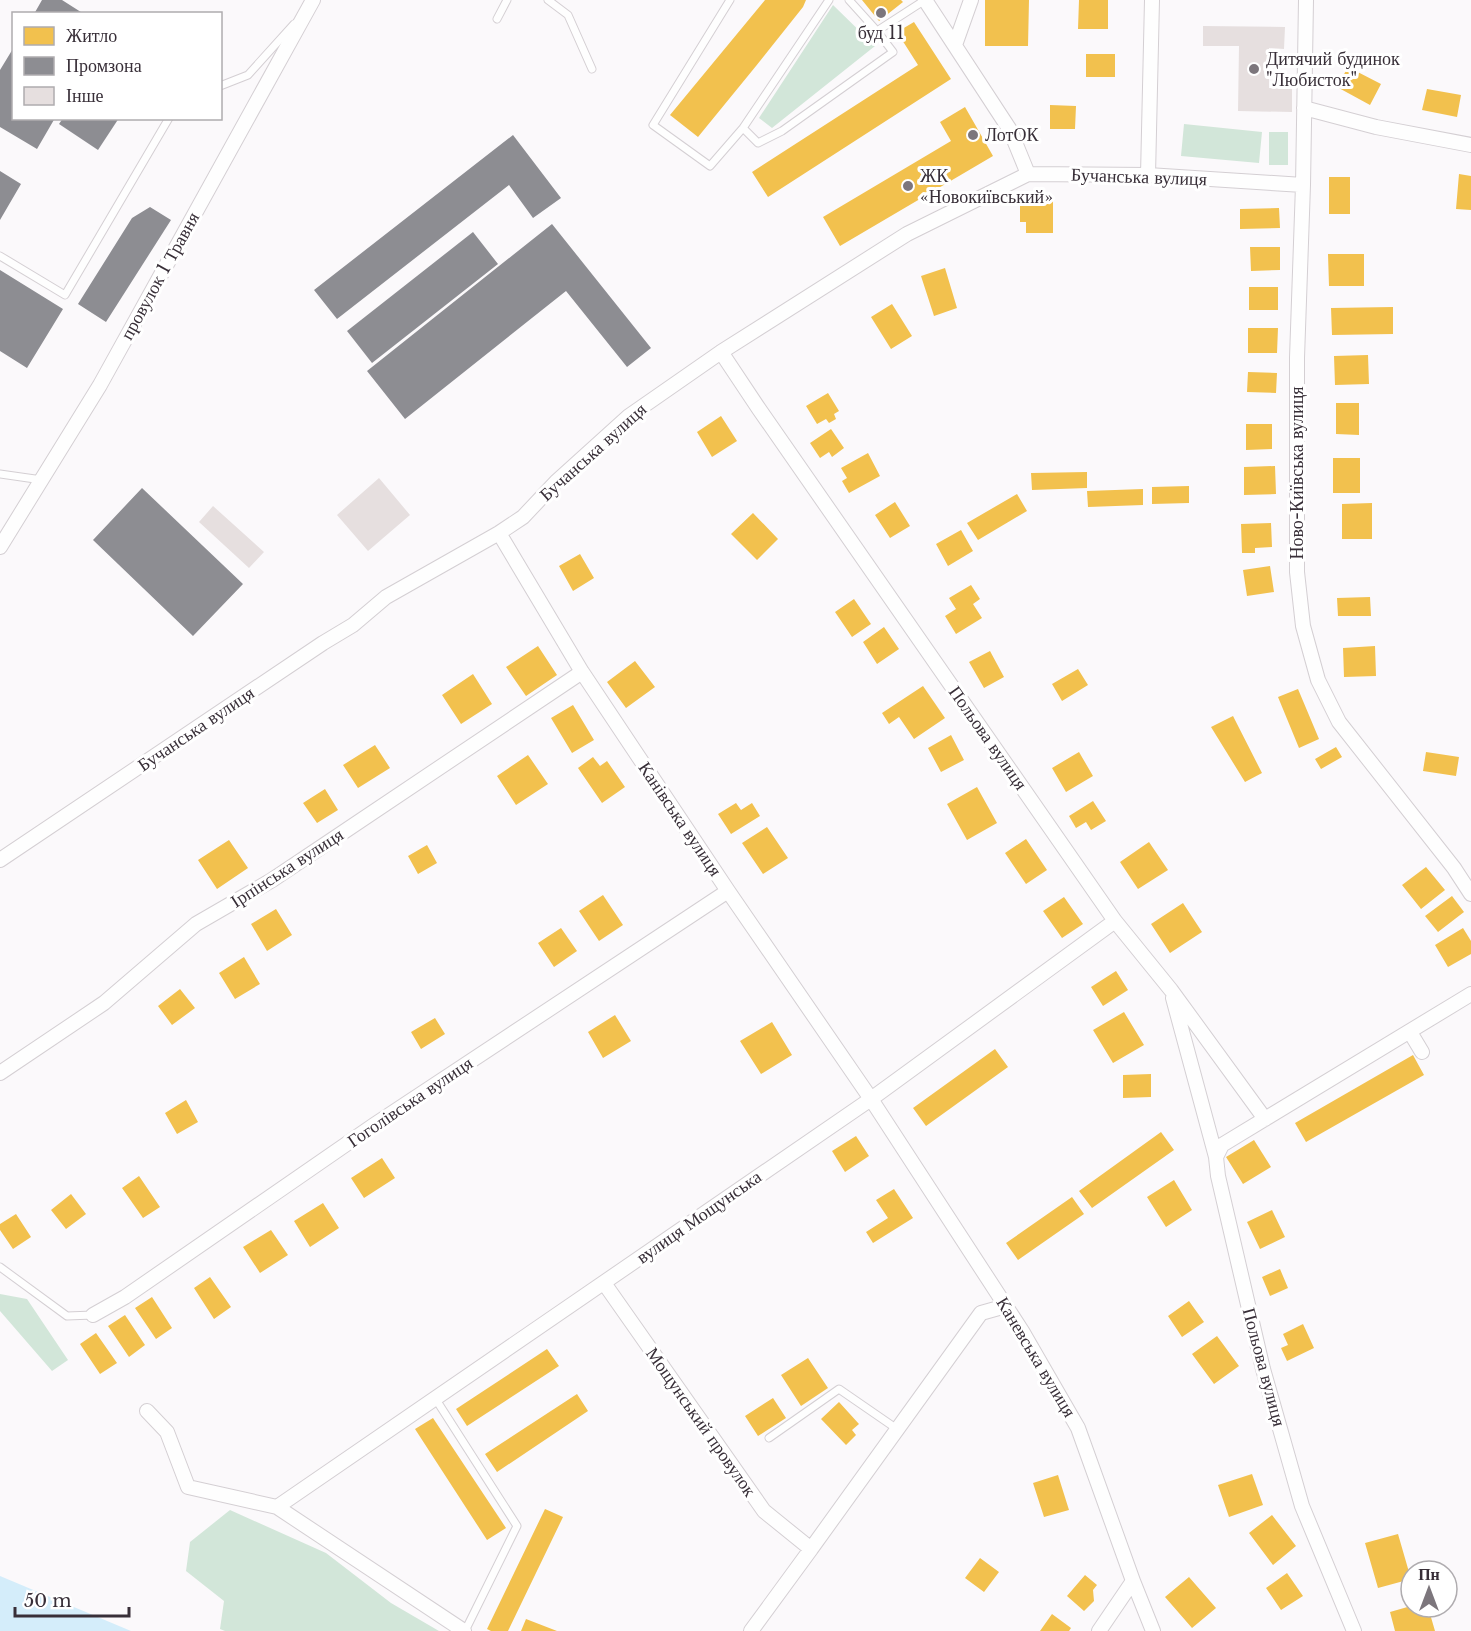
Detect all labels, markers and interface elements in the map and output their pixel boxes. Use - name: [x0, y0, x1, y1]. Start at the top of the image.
- marker: буд 11: [874, 6, 888, 20]
- legend: [12, 12, 222, 120]
- place label: буд 11: [858, 22, 904, 44]
- text: Житло: [66, 25, 117, 47]
- place label: Дитячий будинок "Любисток": [1266, 48, 1400, 91]
- text: Промзона: [66, 55, 142, 77]
- marker: Дитячий будинок "Любисток": [1247, 62, 1261, 76]
- text: Інше: [66, 85, 103, 107]
- place label: ЛотОК: [985, 124, 1039, 146]
- marker: ЛотОК: [966, 128, 980, 142]
- street label: Бучанська вулиця: [1071, 164, 1207, 190]
- place label: ЖК «Новокиївський»: [920, 165, 1053, 208]
- marker: ЖК «Новокиївський»: [901, 179, 915, 193]
- street label: провулок 1 Травня: [116, 208, 204, 344]
- street label: Ново-Київська вулиця: [1286, 386, 1308, 560]
- street label: Бучанська вулиця: [535, 398, 651, 506]
- street label: Бучанська вулиця: [133, 682, 259, 776]
- street label: Польова вулиця: [944, 682, 1032, 794]
- street label: Канівська вулиця: [634, 758, 726, 880]
- street label: Ірпінська вулиця: [227, 823, 347, 913]
- street label: Гоголівська вулиця: [343, 1052, 477, 1152]
- street label: вулиця Мощунська: [632, 1166, 766, 1268]
- street label: Каневська вулиця: [991, 1293, 1081, 1421]
- street label: Польова вулиця: [1238, 1305, 1290, 1429]
- street label: Мощунський провулок: [641, 1343, 761, 1501]
- north arrow: [1399, 1559, 1459, 1619]
- text: Пн: [1418, 1564, 1440, 1584]
- scale bar: [15, 1580, 129, 1618]
- text: 50 m: [24, 1590, 72, 1612]

